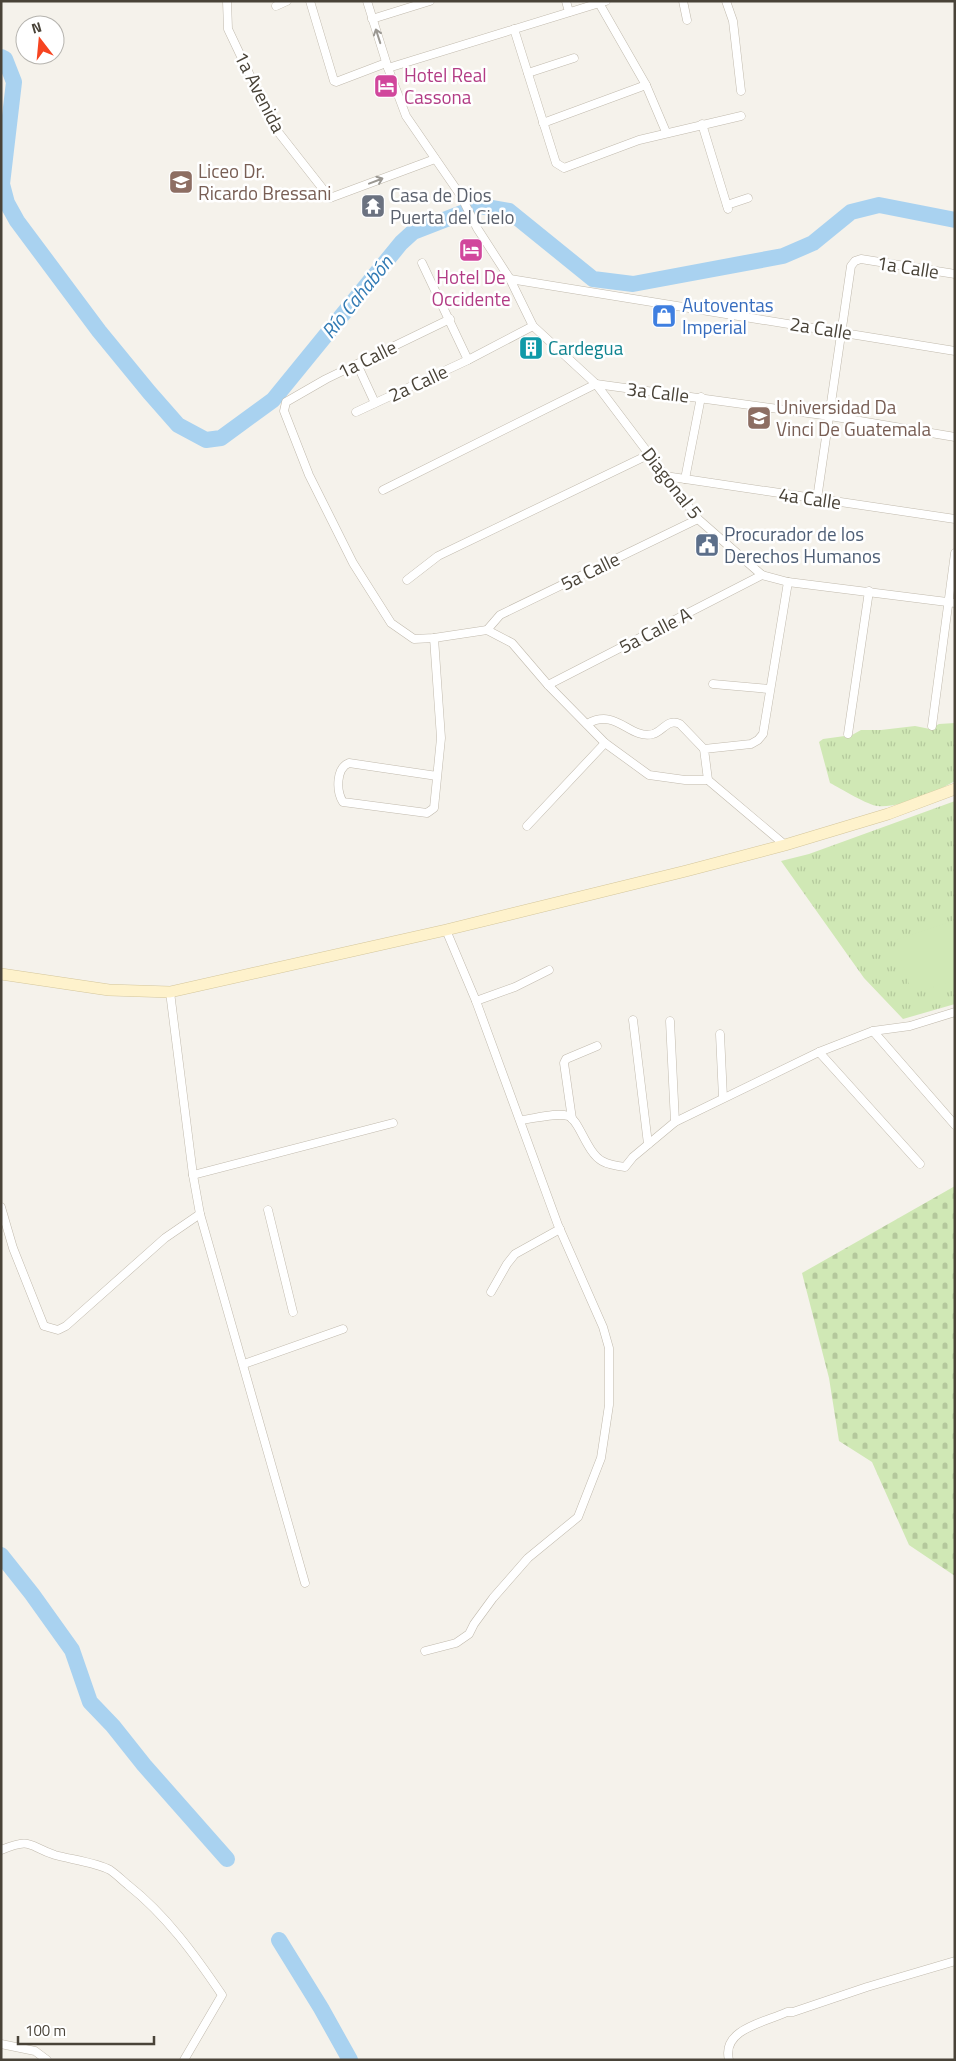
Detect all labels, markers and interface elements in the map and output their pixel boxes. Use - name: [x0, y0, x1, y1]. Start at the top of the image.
- north arrow: [15, 15, 65, 65]
- text: N: [29, 16, 44, 38]
- one-way arrow: [372, 29, 382, 45]
- street label: 1a Avenida: [228, 46, 294, 138]
- place label: Hotel Real Cassona: [404, 60, 487, 111]
- hotel icon: Hotel Real Cassona: [373, 73, 399, 99]
- place label: Liceo Dr. Ricardo Bressani: [198, 156, 332, 207]
- school or university icon: Liceo Dr. Ricardo Bressani: [168, 169, 194, 195]
- one-way arrow: [368, 176, 383, 185]
- place label: Casa de Dios Puerta del Cielo: [390, 180, 515, 231]
- temple icon: Casa de Dios Puerta del Cielo: [360, 193, 386, 219]
- hotel icon: Hotel De Occidente: [458, 237, 484, 263]
- street label: 1a Calle: [875, 247, 941, 286]
- water label: Río Cahabón: [313, 248, 401, 345]
- place label: Hotel De Occidente: [431, 262, 511, 313]
- place label: Autoventas Imperial: [682, 290, 774, 341]
- shop icon: Autoventas Imperial: [651, 303, 677, 329]
- street label: 2a Calle: [788, 308, 854, 347]
- street label: 1a Calle: [332, 332, 401, 385]
- place label: Cardegua: [548, 333, 624, 362]
- building icon: Cardegua: [518, 335, 544, 361]
- street label: 2a Calle: [383, 356, 452, 409]
- street label: 3a Calle: [625, 373, 691, 410]
- place label: Universidad Da Vinci De Guatemala: [776, 392, 931, 443]
- school or university icon: Universidad Da Vinci De Guatemala: [746, 405, 772, 431]
- street label: Diagonal 5: [635, 440, 710, 525]
- street label: 4a Calle: [777, 479, 843, 516]
- place label: Procurador de los Derechos Humanos: [724, 519, 881, 570]
- public building icon: Procurador de los Derechos Humanos: [694, 532, 720, 558]
- street label: 5a Calle: [555, 544, 624, 597]
- street label: 5a Calle A: [613, 599, 696, 660]
- scale bar: [18, 2014, 154, 2046]
- text: 100 m: [25, 2019, 66, 2042]

